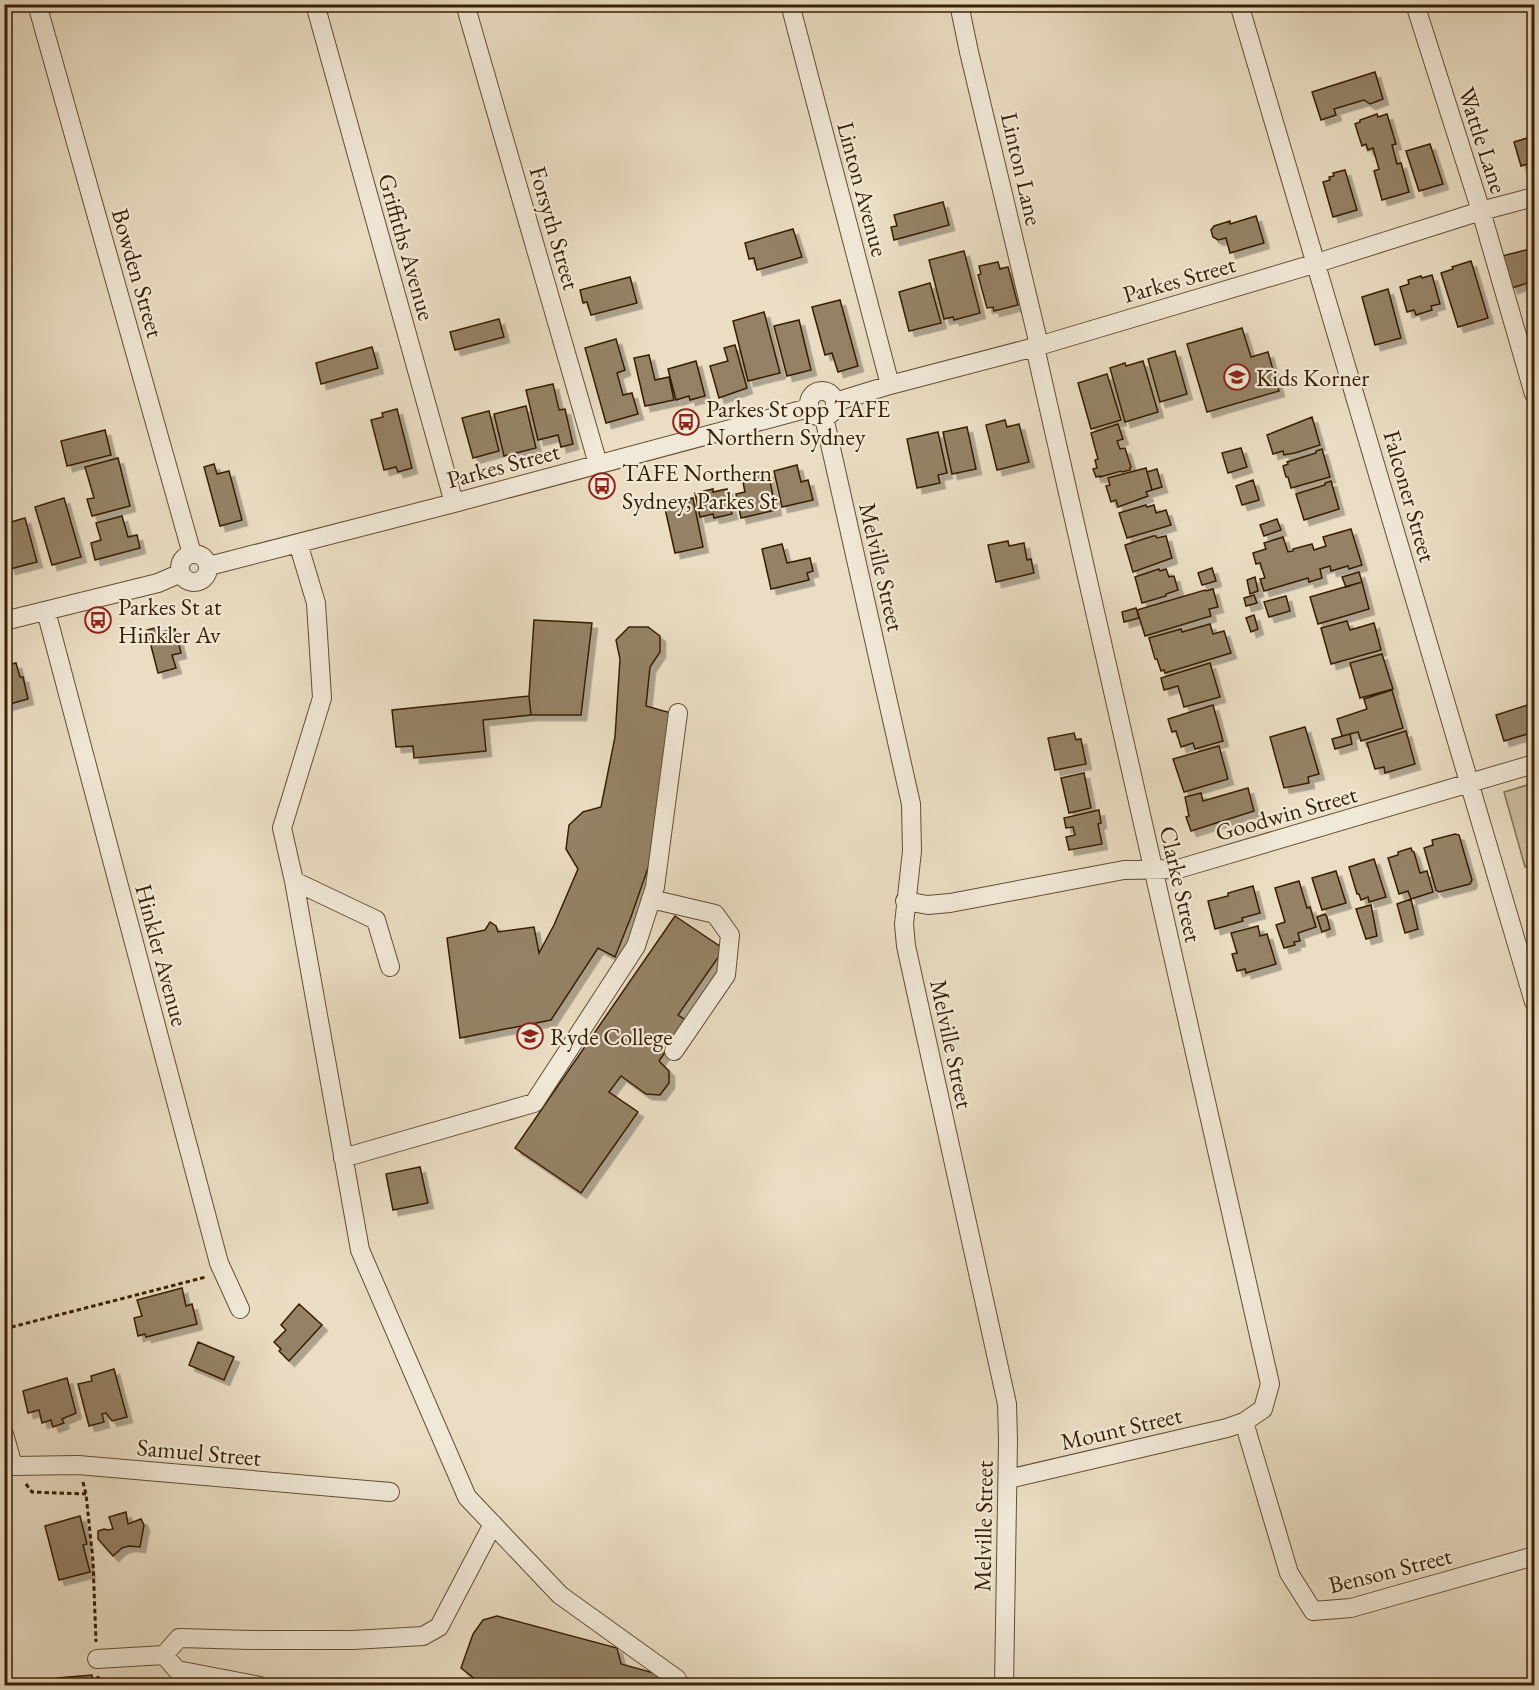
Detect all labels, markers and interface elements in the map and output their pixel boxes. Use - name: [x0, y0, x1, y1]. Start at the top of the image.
- street label: Wattle Lane: [1451, 83, 1515, 197]
- street label: Linton Lane: [994, 109, 1050, 229]
- street label: Linton Avenue: [830, 118, 896, 260]
- street label: Forsyth Street: [523, 163, 588, 294]
- street label: Griffiths Avenue: [371, 170, 443, 324]
- street label: Bowden Street: [105, 205, 171, 342]
- street label: Parkes Street: [1119, 248, 1239, 310]
- school or university icon: Kids Korner: [1222, 362, 1252, 392]
- place label: Kids Korner: [1256, 362, 1369, 393]
- place label: Parkes St opp TAFE Northern Sydney: [706, 393, 890, 452]
- bus stop icon: Parkes St opp TAFE Northern Sydney: [671, 407, 701, 437]
- street label: Falconer Street: [1376, 427, 1444, 566]
- street label: Parkes Street: [443, 435, 563, 495]
- place label: TAFE Northern Sydney, Parkes St: [622, 457, 778, 516]
- bus stop icon: TAFE Northern Sydney, Parkes St: [587, 471, 617, 501]
- street label: Melville Street: [852, 500, 912, 635]
- place label: Parkes St at Hinkler Av: [118, 591, 222, 650]
- bus stop icon: Parkes St at Hinkler Av: [83, 605, 113, 635]
- street label: Goodwin Street: [1212, 778, 1361, 848]
- street label: Clarke Street: [1153, 823, 1210, 946]
- street label: Hinkler Avenue: [128, 880, 196, 1030]
- street label: Melville Street: [923, 977, 981, 1112]
- school or university icon: Ryde College: [515, 1021, 545, 1051]
- place label: Ryde College: [550, 1021, 673, 1052]
- street label: Mount Street: [1057, 1399, 1185, 1457]
- street label: Samuel Street: [136, 1431, 263, 1473]
- street label: Melville Street: [966, 1460, 1000, 1592]
- street label: Benson Street: [1325, 1540, 1455, 1600]

